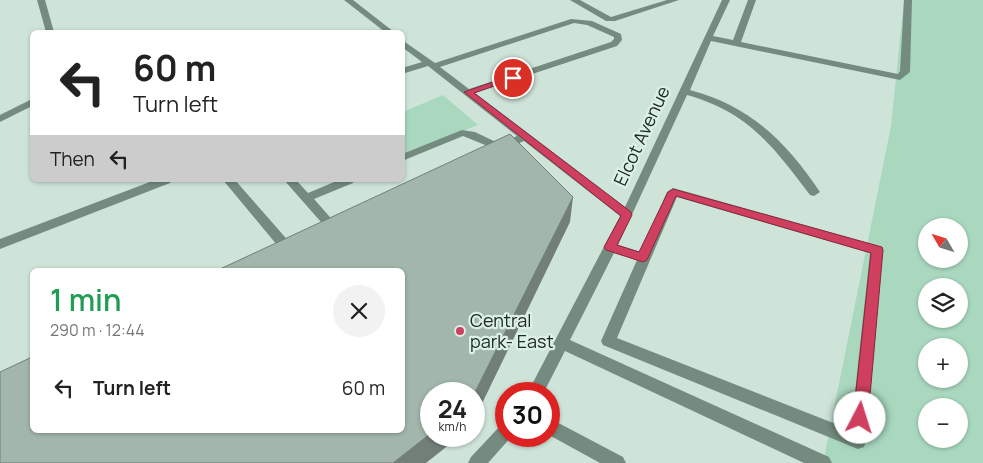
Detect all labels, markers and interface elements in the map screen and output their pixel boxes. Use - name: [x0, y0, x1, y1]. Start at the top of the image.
- text: 60 m: [133, 44, 216, 92]
- icon: left: [50, 50, 115, 115]
- pin: [492, 57, 534, 99]
- icon: arrive: [499, 64, 527, 92]
- street label: Elcot Avenue: [608, 82, 675, 189]
- text: Turn left: [133, 89, 218, 119]
- icon: left: [105, 145, 133, 173]
- text: Then: [50, 146, 95, 172]
- north arrow: [918, 218, 968, 268]
- map controls: [918, 218, 968, 448]
- button: layers: [918, 278, 968, 328]
- text: 1 min: [50, 279, 122, 320]
- button: close: [333, 285, 385, 337]
- place label: Central park- East: [470, 308, 554, 353]
- text: 290 m · 12:44: [50, 319, 145, 341]
- marker: Central park- East: [454, 325, 466, 337]
- button: +: [918, 338, 968, 388]
- icon: left: [50, 374, 78, 402]
- text: Turn left: [93, 375, 171, 401]
- text: 60 m: [342, 375, 385, 401]
- speed limit sign: 30: [495, 382, 560, 447]
- text: 24: [438, 391, 467, 426]
- position arrow: [833, 391, 885, 443]
- button: −: [918, 398, 968, 448]
- text: km/h: [439, 418, 466, 435]

